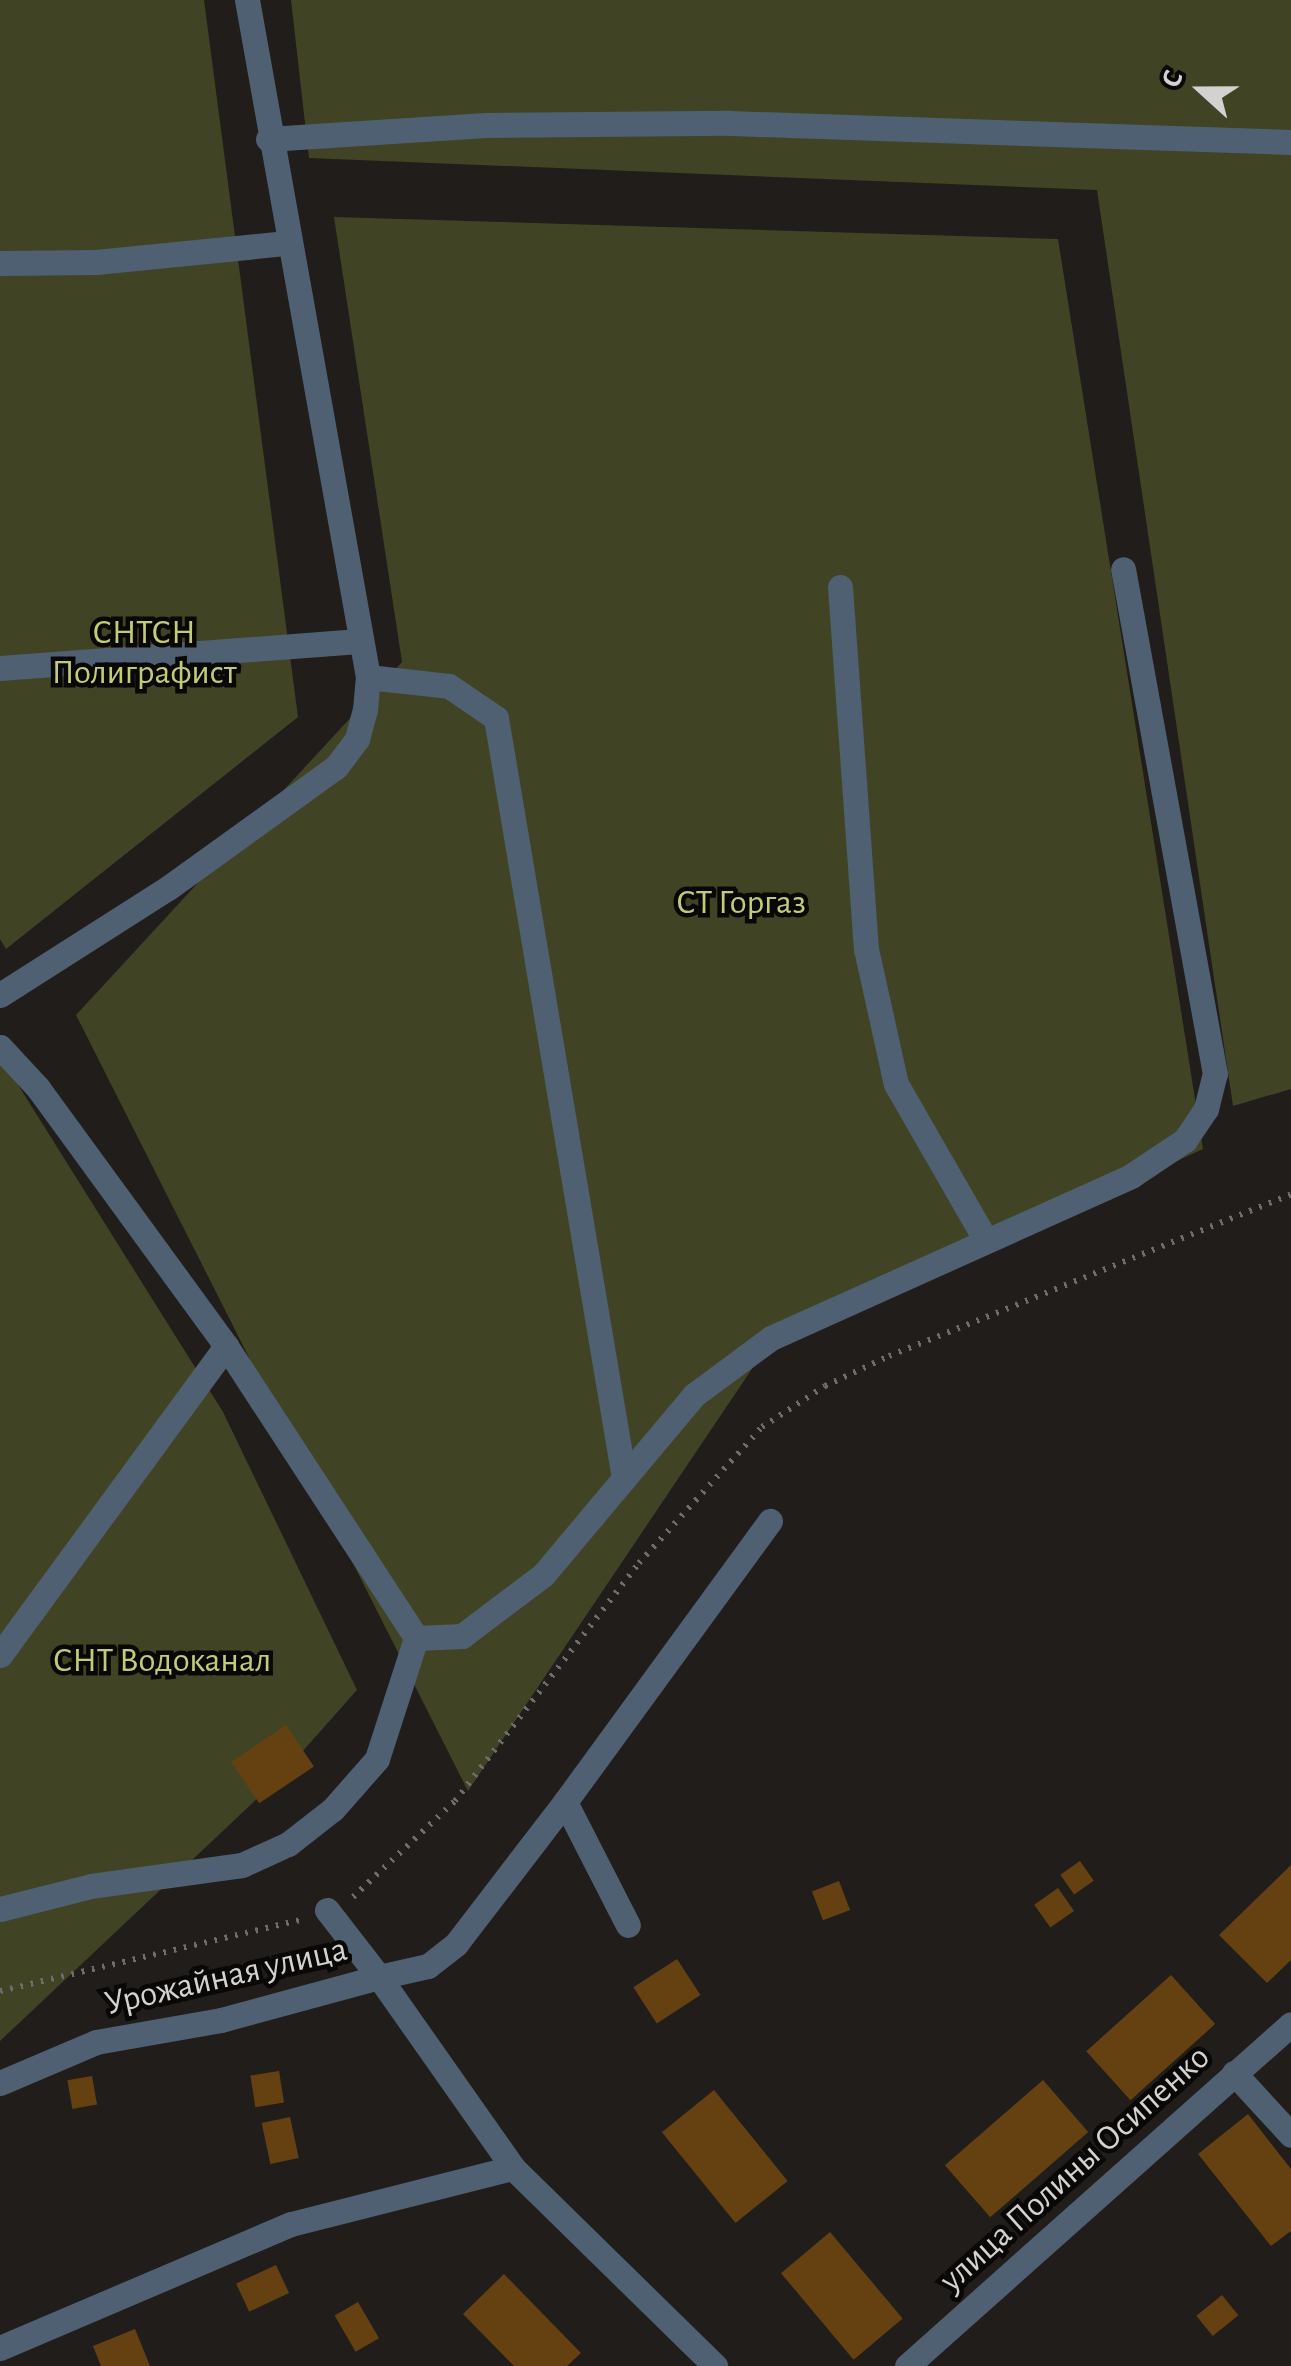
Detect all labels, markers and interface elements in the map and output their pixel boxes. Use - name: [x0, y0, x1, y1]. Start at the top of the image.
- north arrow: [1151, 40, 1251, 140]
- text: С: [1157, 67, 1189, 92]
- park label: СНТСН Полиграфист: [51, 612, 237, 694]
- park label: СТ Горгаз: [676, 882, 806, 924]
- park label: СНТ Водоканал: [53, 1640, 271, 1682]
- street label: Урожайная улица: [101, 1929, 351, 2025]
- street label: улица Полины Осипенко: [931, 2037, 1219, 2301]

